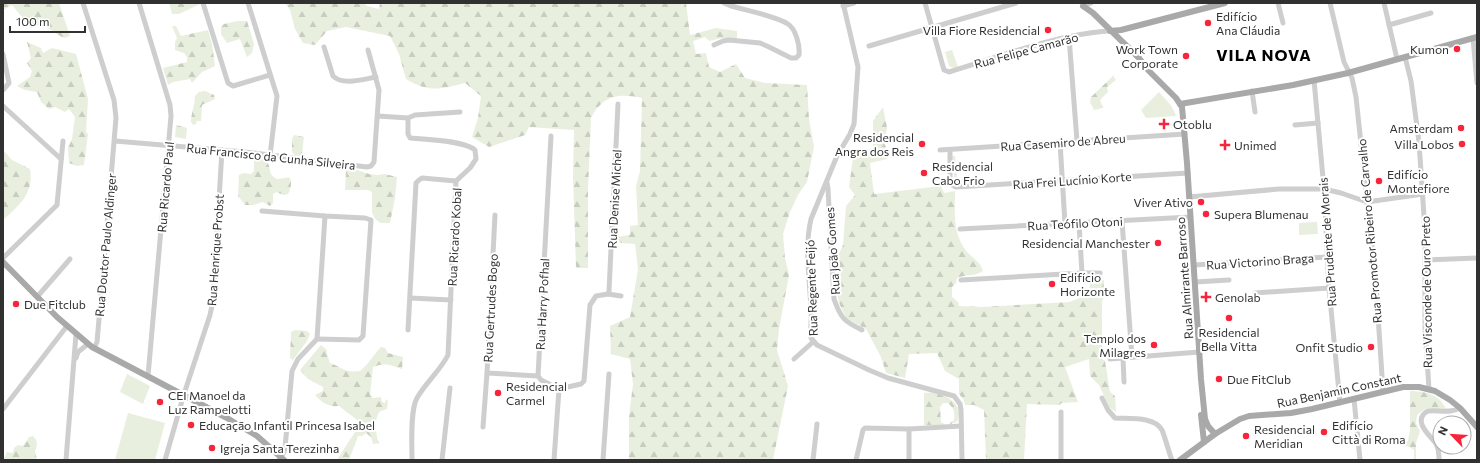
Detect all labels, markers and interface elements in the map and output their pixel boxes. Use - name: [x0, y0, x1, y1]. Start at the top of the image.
- scale bar: [10, 8, 85, 34]
- place label: Edifício Ana Cláudia: [1216, 9, 1280, 37]
- text: 100 m: [16, 14, 50, 28]
- marker: Edifício Ana Cláudia: [1203, 18, 1213, 28]
- place label: Villa Fiore Residencial: [923, 23, 1040, 37]
- marker: Villa Fiore Residencial: [1043, 25, 1053, 35]
- street label: Rua Felipe Camarão: [972, 29, 1080, 71]
- place label: Work Town Corporate: [1116, 42, 1178, 70]
- place label: Kumon: [1410, 42, 1449, 56]
- marker: Kumon: [1452, 44, 1462, 54]
- district label: VILA NOVA: [1216, 45, 1312, 64]
- marker: Work Town Corporate: [1181, 51, 1191, 61]
- place label: Otoblu: [1173, 117, 1212, 131]
- marker: Otoblu: [1158, 118, 1170, 130]
- place label: Amsterdam: [1389, 121, 1453, 135]
- marker: Amsterdam: [1456, 123, 1466, 133]
- place label: Residencial Angra dos Reis: [835, 130, 914, 158]
- street label: Rua Casemiro de Abreu: [1000, 131, 1126, 153]
- place label: Villa Lobos: [1394, 137, 1454, 151]
- place label: Unimed: [1234, 138, 1277, 152]
- street label: Rua Promotor Ribeiro de Carvalho: [1354, 138, 1384, 324]
- marker: Residencial Angra dos Reis: [917, 139, 927, 149]
- marker: Unimed: [1219, 139, 1231, 151]
- marker: Villa Lobos: [1457, 139, 1467, 149]
- street label: Rua Francisco da Cunha Silveira: [186, 140, 356, 172]
- street label: Rua Ricardo Paul: [154, 141, 176, 233]
- street label: Rua Denise Michel: [604, 149, 624, 249]
- place label: Residencial Cabo Frio: [932, 159, 993, 187]
- place label: Edifício Montefiore: [1387, 167, 1450, 195]
- marker: Residencial Cabo Frio: [919, 168, 929, 178]
- street label: Rua Frei Lucínio Korte: [1012, 169, 1132, 191]
- street label: Rua Doutor Paulo Aldinger: [92, 173, 118, 317]
- marker: Edifício Montefiore: [1374, 176, 1384, 186]
- street label: Rua Prudente de Morais: [1315, 177, 1339, 307]
- street label: Rua Ricardo Kobal: [444, 187, 464, 287]
- street label: Rua Henrique Probst: [204, 193, 226, 306]
- place label: Viver Ativo: [1133, 195, 1193, 209]
- marker: Viver Ativo: [1196, 197, 1206, 207]
- street label: Rua João Gomes: [822, 207, 843, 295]
- place label: Supera Blumenau: [1214, 207, 1309, 221]
- marker: Supera Blumenau: [1201, 209, 1211, 219]
- street label: Rua Teófilo Otoni: [1027, 214, 1123, 232]
- street label: Rua Almirante Barroso: [1173, 216, 1195, 340]
- street label: Rua Visconde de Ouro Preto: [1418, 216, 1434, 368]
- place label: Residencial Manchester: [1022, 236, 1150, 250]
- marker: Residencial Manchester: [1153, 238, 1163, 248]
- street label: Rua Regente Feijó: [802, 240, 820, 336]
- street label: Rua Victorino Braga: [1206, 250, 1314, 272]
- street label: Rua Gertrudes Bogo: [480, 253, 500, 363]
- street label: Rua Harry Pofhal: [533, 258, 551, 350]
- place label: Edifício Horizonte: [1060, 270, 1115, 298]
- marker: Edifício Horizonte: [1047, 279, 1057, 289]
- place label: Genolab: [1215, 290, 1261, 304]
- marker: Genolab: [1200, 291, 1212, 303]
- place label: Due Fitclub: [24, 297, 86, 311]
- marker: Due Fitclub: [11, 299, 21, 309]
- marker: Residencial Bella Vitta: [1224, 313, 1234, 323]
- place label: Residencial Bella Vitta: [1199, 325, 1260, 353]
- place label: Templo dos Milagres: [1083, 331, 1146, 359]
- marker: Templo dos Milagres: [1149, 340, 1159, 350]
- place label: Onfit Studio: [1296, 340, 1363, 354]
- marker: Onfit Studio: [1366, 342, 1376, 352]
- street label: Rua Benjamin Constant: [1275, 370, 1403, 410]
- place label: Due FitClub: [1227, 372, 1291, 386]
- marker: Due FitClub: [1214, 374, 1224, 384]
- place label: Residencial Carmel: [506, 379, 567, 407]
- place label: CEI Manoel da Luz Rampelotti: [168, 388, 251, 416]
- marker: Residencial Carmel: [493, 388, 503, 398]
- marker: CEI Manoel da Luz Rampelotti: [155, 397, 165, 407]
- north arrow: [1432, 415, 1472, 455]
- place label: Educação Infantil Princesa Isabel: [199, 418, 375, 432]
- place label: Edifício Città di Roma: [1332, 418, 1406, 446]
- marker: Educação Infantil Princesa Isabel: [186, 420, 196, 430]
- place label: Residencial Meridian: [1254, 422, 1315, 450]
- text: N: [1435, 424, 1450, 437]
- marker: Edifício Città di Roma: [1319, 427, 1329, 437]
- marker: Residencial Meridian: [1241, 431, 1251, 441]
- place label: Igreja Santa Terezinha: [220, 441, 339, 455]
- marker: Igreja Santa Terezinha: [207, 443, 217, 453]

